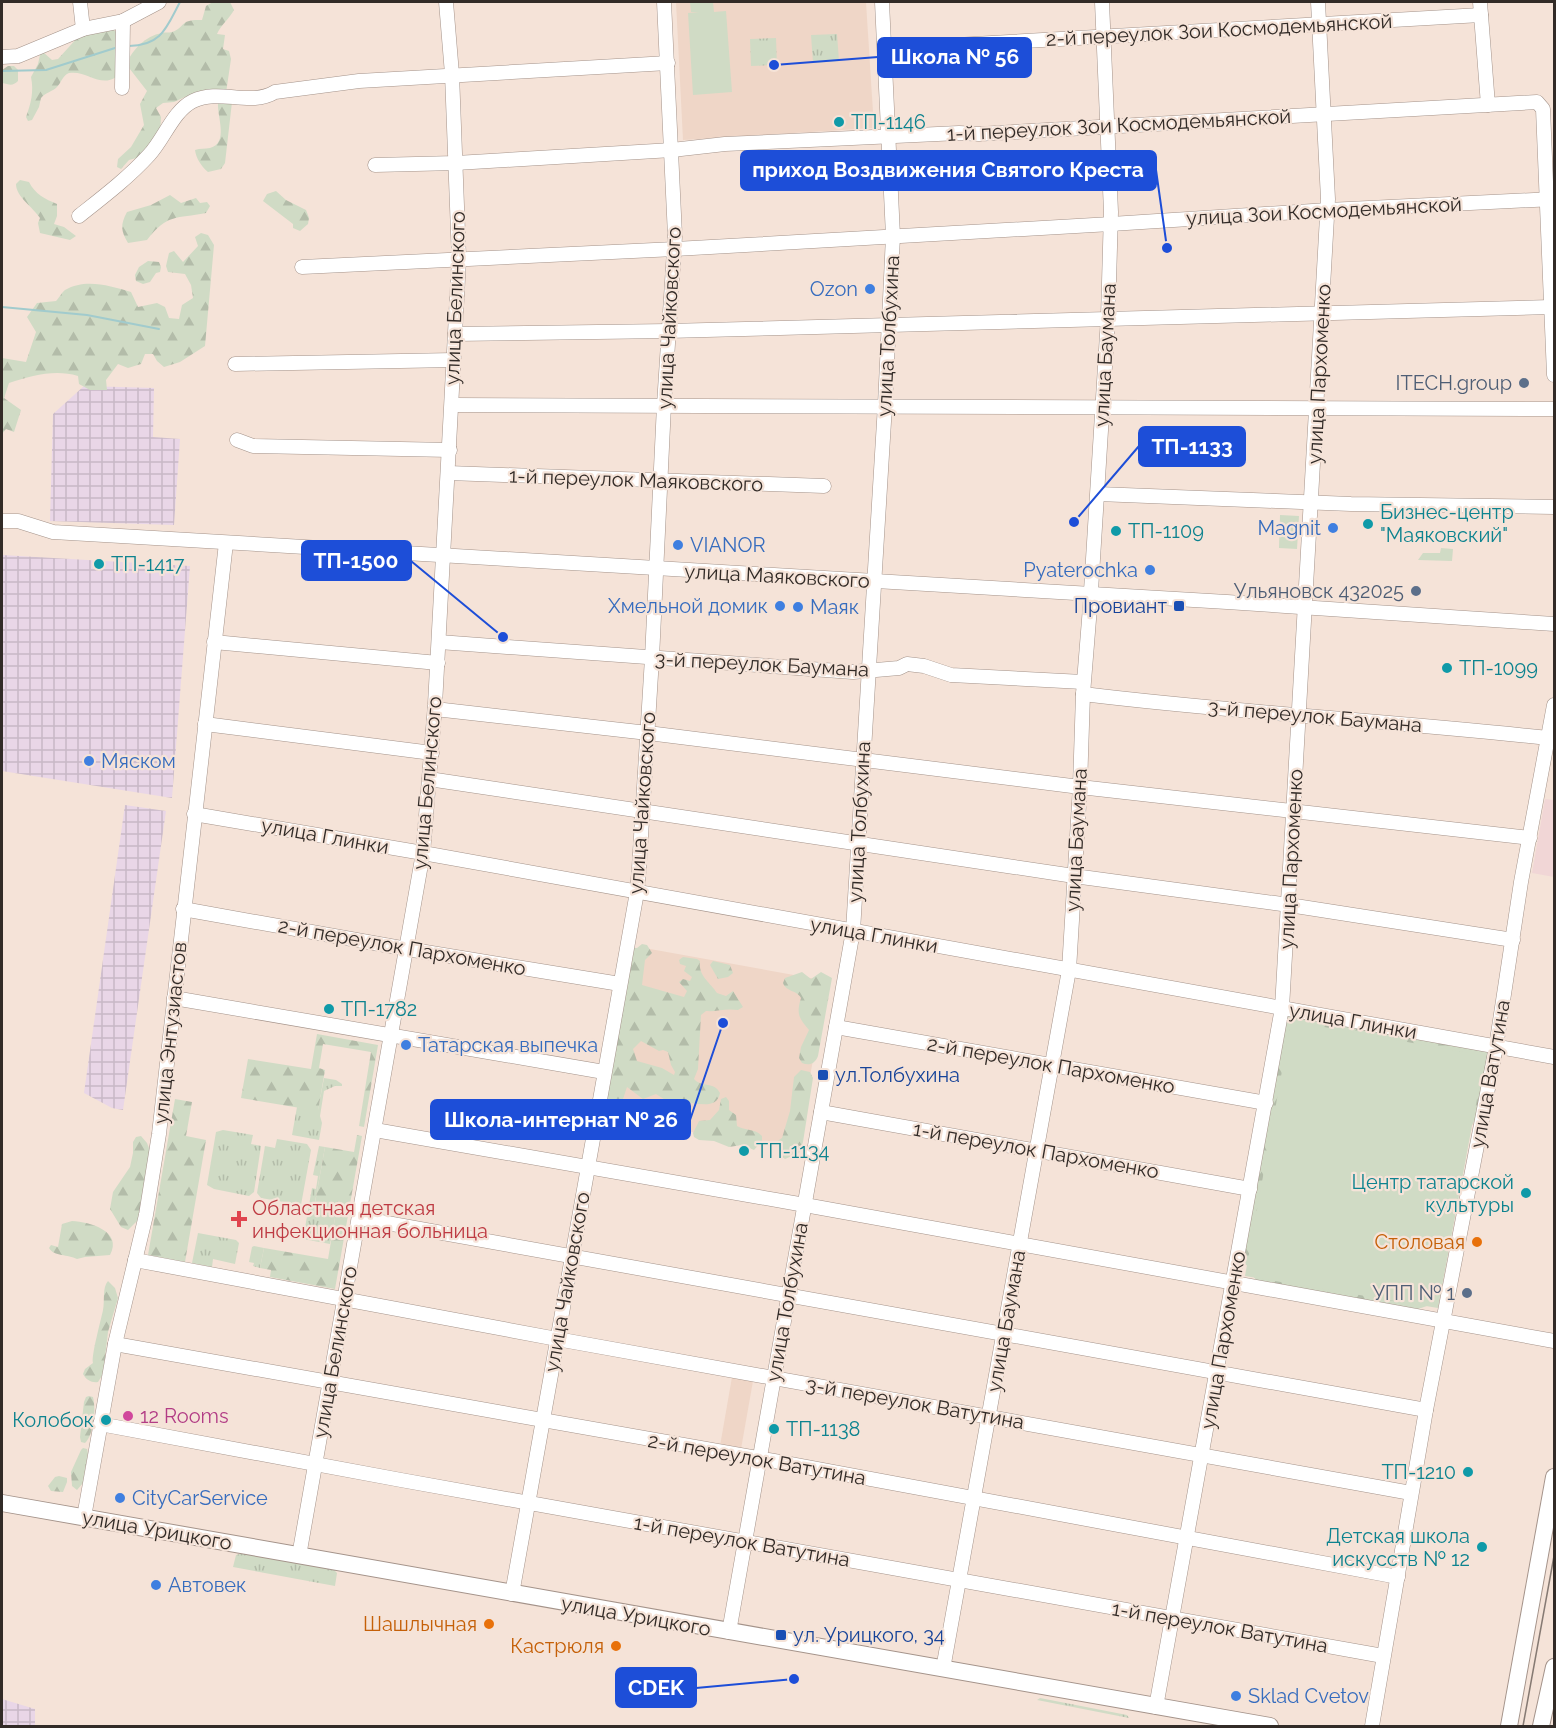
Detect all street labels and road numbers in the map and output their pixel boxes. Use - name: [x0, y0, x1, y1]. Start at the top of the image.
- street label: 2-й переулок Зои Космодемьянской: [1045, 9, 1393, 51]
- street label: 1-й переулок Зои Космодемьянской: [946, 104, 1292, 146]
- street label: улица Зои Космодемьянской: [1186, 192, 1462, 230]
- street label: улица Белинского: [440, 210, 470, 385]
- street label: улица Чайковского: [652, 226, 686, 410]
- street label: улица Толбухина: [872, 255, 904, 417]
- street label: улица Баумана: [1089, 283, 1121, 427]
- street label: улица Пархоменко: [1302, 283, 1336, 465]
- street label: 1-й переулок Маяковского: [509, 464, 764, 496]
- street label: улица Маяковского: [684, 559, 870, 593]
- street label: 3-й переулок Баумана: [654, 646, 870, 682]
- street label: улица Белинского: [407, 695, 447, 871]
- street label: 3-й переулок Баумана: [1207, 695, 1423, 737]
- street label: улица Чайковского: [624, 711, 660, 895]
- street label: улица Толбухина: [843, 741, 875, 903]
- street label: улица Баумана: [1060, 768, 1092, 912]
- street label: улица Пархоменко: [1274, 768, 1308, 950]
- street label: улица Глинки: [259, 813, 391, 859]
- street label: улица Глинки: [808, 912, 940, 958]
- street label: 2-й переулок Пархоменко: [276, 913, 528, 981]
- street label: улица Энтузиастов: [148, 941, 192, 1125]
- street label: улица Глинки: [1287, 998, 1419, 1044]
- street label: улица Ватутина: [1465, 998, 1515, 1150]
- street label: 2-й переулок Пархоменко: [925, 1031, 1177, 1099]
- street label: 1-й переулок Пархоменко: [911, 1117, 1161, 1183]
- street label: улица Чайковского: [539, 1190, 595, 1374]
- street label: улица Толбухина: [761, 1220, 813, 1384]
- street label: улица Баумана: [982, 1248, 1030, 1394]
- street label: улица Пархоменко: [1196, 1249, 1250, 1431]
- street label: улица Белинского: [308, 1264, 362, 1440]
- street label: 3-й переулок Ватутина: [804, 1372, 1026, 1434]
- street label: 2-й переулок Ватутина: [646, 1428, 868, 1490]
- street label: улица Урицкого: [80, 1505, 234, 1555]
- street label: 1-й переулок Ватутина: [632, 1510, 852, 1572]
- street label: улица Урицкого: [559, 1591, 713, 1641]
- street label: 1-й переулок Ватутина: [1110, 1596, 1330, 1658]

